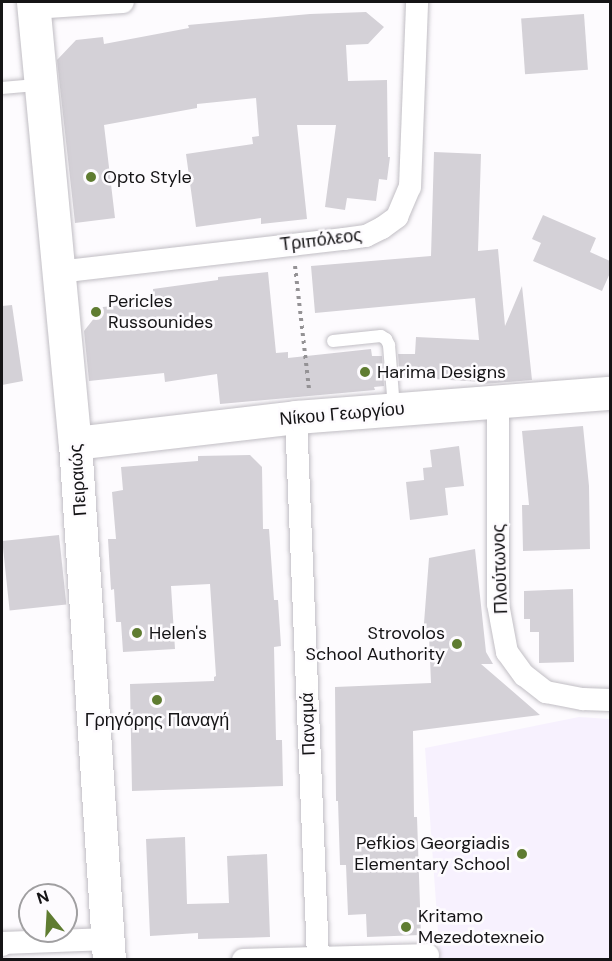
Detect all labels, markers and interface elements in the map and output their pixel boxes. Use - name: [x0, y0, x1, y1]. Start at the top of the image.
- place label: Opto Style: [103, 166, 192, 188]
- marker: Opto Style: [84, 170, 98, 184]
- street label: Τριπόλεος: [279, 224, 363, 256]
- place label: Pericles Russounides: [108, 291, 213, 334]
- marker: Pericles Russounides: [89, 305, 103, 319]
- place label: Harima Designs: [377, 361, 506, 383]
- marker: Harima Designs: [358, 365, 372, 379]
- street label: Νίκου Γεωργίου: [279, 398, 405, 430]
- street label: Πειραιώς: [65, 443, 91, 517]
- street label: Πλούτωνος: [488, 524, 512, 614]
- place label: Helen's: [149, 622, 207, 644]
- place label: Strovolos School Authority: [306, 623, 445, 666]
- marker: Helen's: [130, 626, 144, 640]
- marker: Strovolos School Authority: [450, 637, 464, 651]
- street label: Παναμά: [296, 692, 320, 756]
- marker: Γρηγόρης Παναγή: [150, 693, 164, 707]
- place label: Γρηγόρης Παναγή: [85, 709, 229, 731]
- place label: Pefkios Georgiadis Elementary School: [354, 833, 510, 876]
- marker: Pefkios Georgiadis Elementary School: [515, 847, 529, 861]
- north arrow: [18, 883, 78, 943]
- text: N: [34, 886, 52, 909]
- place label: Kritamo Mezedotexneio: [418, 906, 545, 948]
- marker: Kritamo Mezedotexneio: [399, 920, 413, 934]

